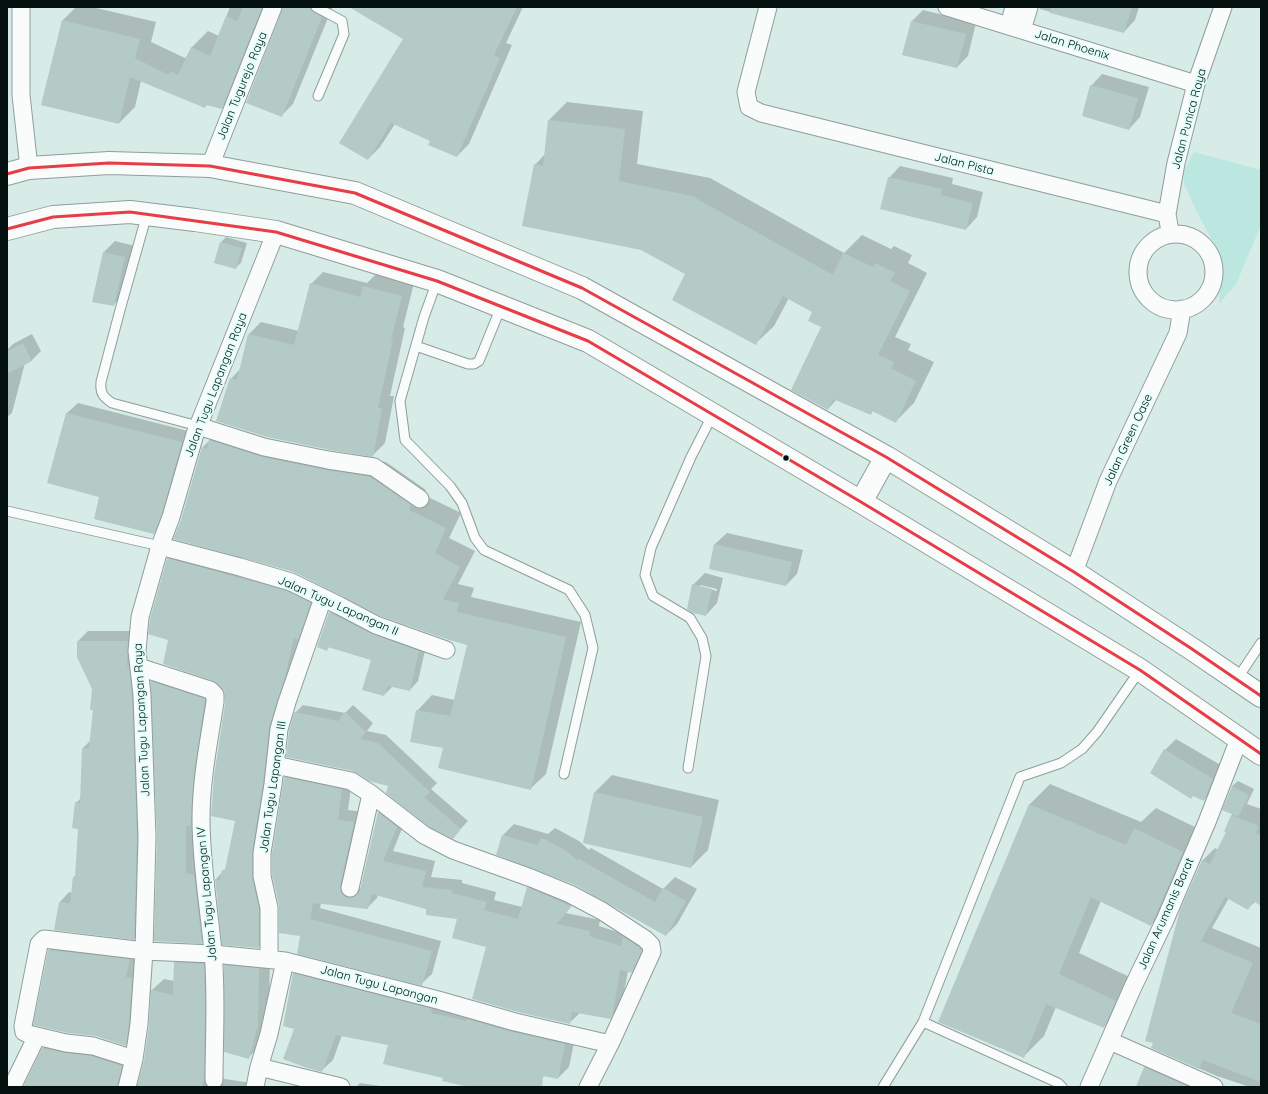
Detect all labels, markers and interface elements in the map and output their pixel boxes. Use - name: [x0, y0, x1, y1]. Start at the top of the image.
- street label: Jalan Phoenix: [1033, 27, 1111, 63]
- street label: Jalan Tugurejo Raya: [214, 30, 270, 142]
- street label: Jalan Punica Raya: [1169, 67, 1209, 171]
- street label: Jalan Pista: [933, 150, 995, 178]
- street label: Jalan Tugu Lapangan Raya: [182, 311, 250, 459]
- street label: Jalan Green Oase: [1100, 392, 1156, 488]
- unlabelled marker: [781, 453, 791, 463]
- street label: Jalan Tugu Lapangan II: [275, 573, 401, 639]
- street label: Jalan Tugu Lapangan Raya: [131, 643, 153, 797]
- street label: Jalan Tugu Lapangan III: [257, 720, 289, 854]
- street label: Jalan Tugu Lapangan IV: [194, 826, 220, 962]
- street label: Jalan Arumanis Barat: [1135, 856, 1197, 972]
- street label: Jalan Tugu Lapangan: [319, 962, 439, 1008]

